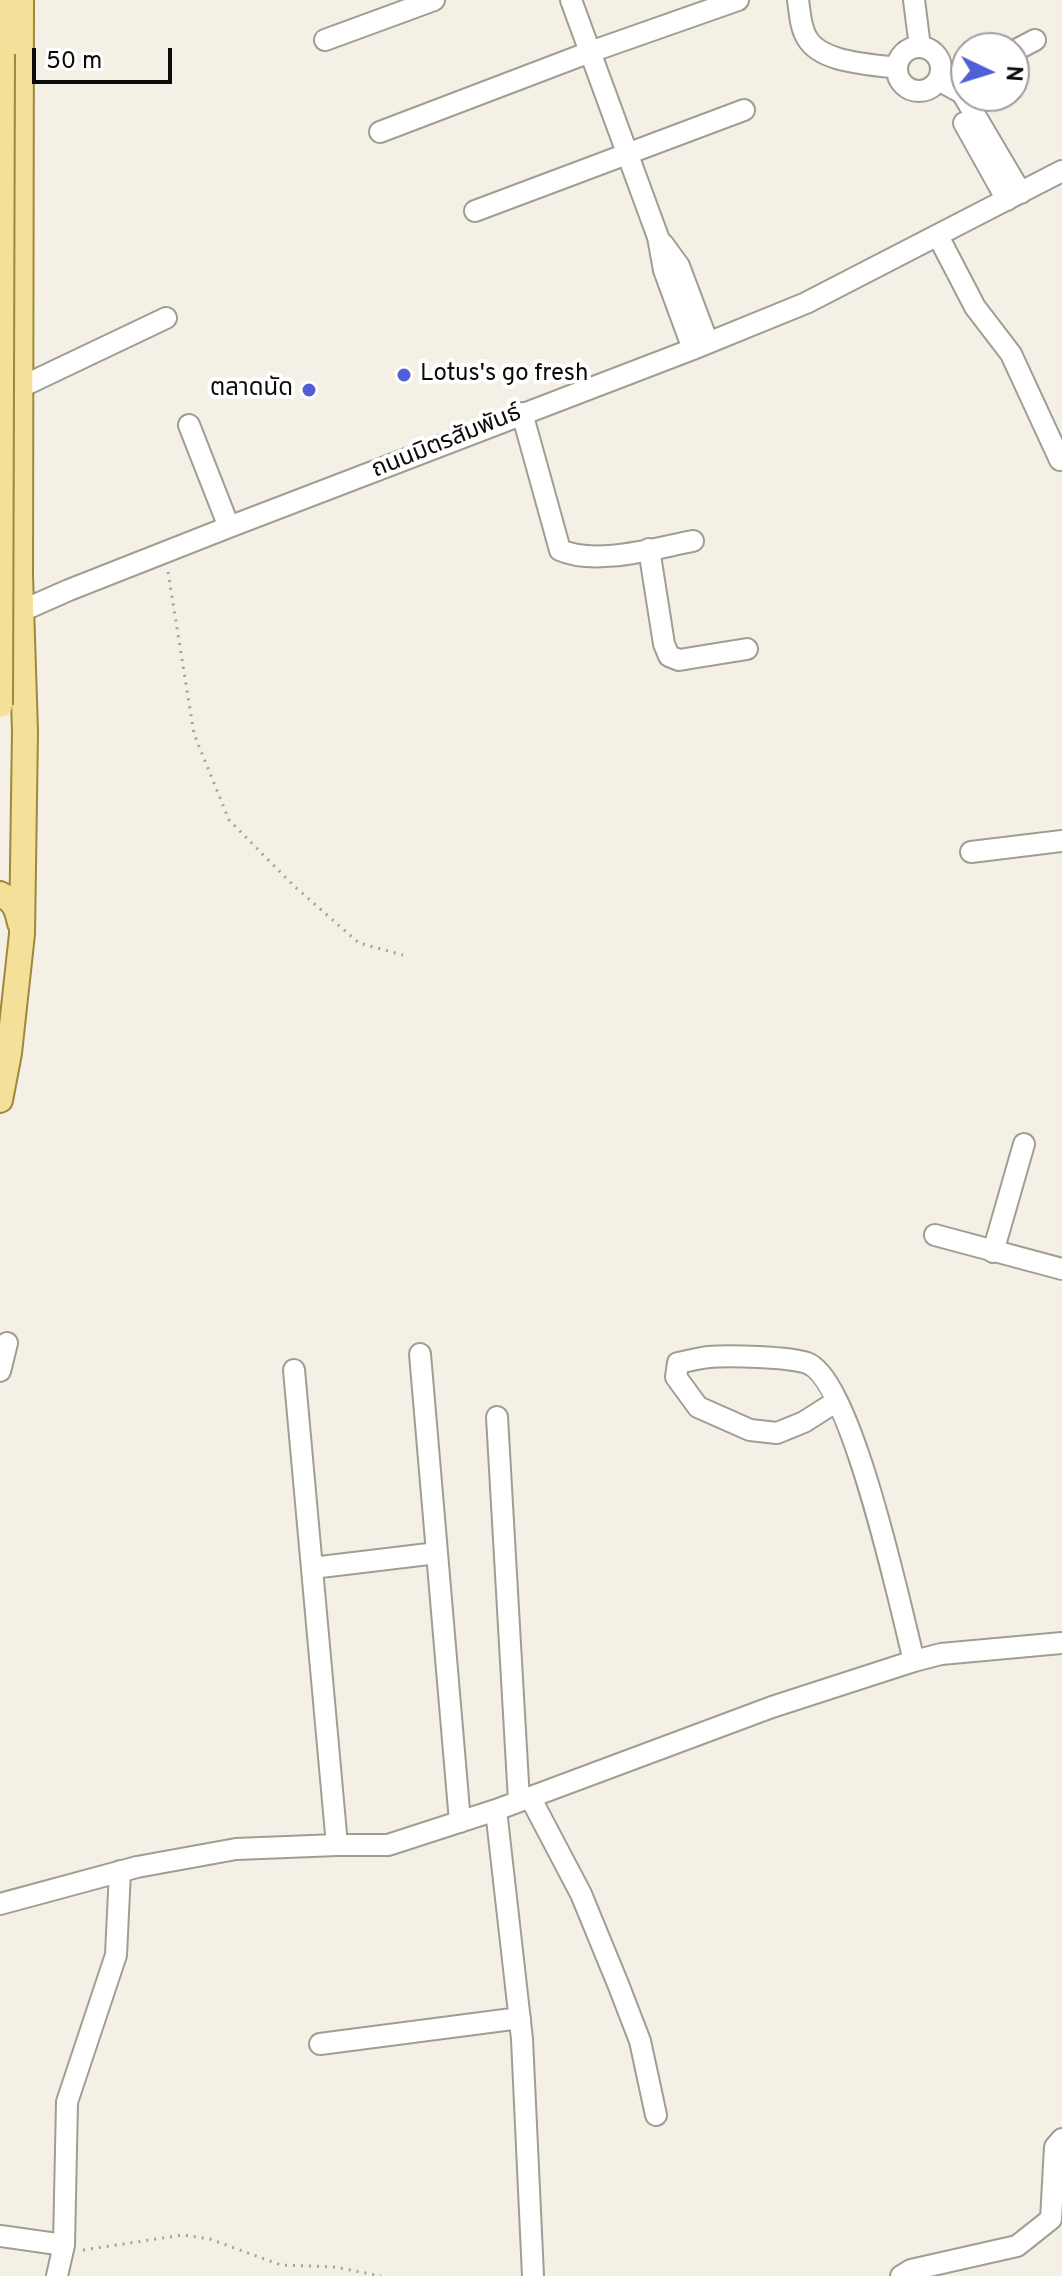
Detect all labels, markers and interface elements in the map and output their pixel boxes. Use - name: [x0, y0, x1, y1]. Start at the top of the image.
- scale bar: [36, 32, 176, 82]
- north arrow: [950, 32, 1030, 112]
- text: 50 m: [46, 47, 102, 77]
- text: N: [998, 65, 1026, 82]
- place label: Lotus's go fresh: [420, 361, 588, 389]
- marker: Lotus's go fresh: [395, 366, 413, 384]
- place label: ตลาดนัด: [210, 376, 293, 404]
- marker: ตลาดนัด: [300, 381, 318, 399]
- street label: ถนนมิตรสัมพันธ์: [368, 400, 526, 486]

